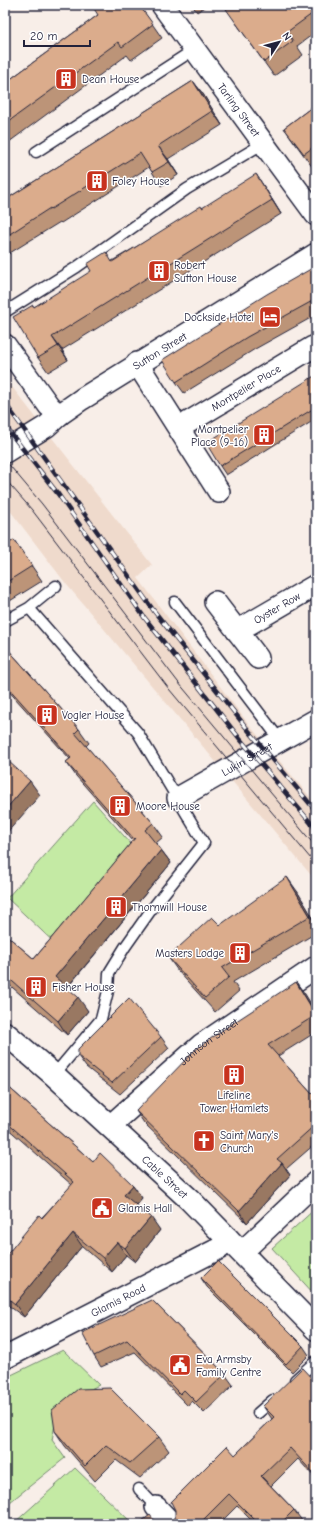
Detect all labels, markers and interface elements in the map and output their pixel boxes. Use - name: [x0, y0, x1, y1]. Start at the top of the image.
- scale bar: [24, 22, 90, 48]
- north arrow: [259, 22, 299, 62]
- text: 20 m: [30, 29, 58, 43]
- text: N: [279, 30, 294, 43]
- building icon: Dean House: [53, 66, 79, 92]
- place label: Dean House: [82, 73, 140, 86]
- street label: Tarling Street: [215, 81, 263, 140]
- building icon: Foley House: [84, 168, 110, 194]
- place label: Foley House: [112, 175, 170, 188]
- building icon: Robert Sutton House: [146, 258, 172, 284]
- place label: Robert Sutton House: [174, 259, 237, 285]
- hotel icon: Dockside Hotel: [257, 304, 283, 330]
- place label: Dockside Hotel: [184, 311, 254, 324]
- street label: Sutton Street: [130, 329, 190, 372]
- street label: Montpelier Place: [208, 361, 283, 414]
- building icon: Montpelier Place (9-16): [251, 422, 277, 448]
- place label: Montpelier Place (9-16): [191, 423, 249, 449]
- street label: Oyster Row: [251, 589, 303, 626]
- building icon: Vogler House: [34, 702, 60, 728]
- place label: Vogler House: [62, 709, 125, 722]
- street label: Lukin Street: [219, 739, 275, 779]
- building icon: Moore House: [107, 793, 133, 819]
- place label: Moore House: [136, 800, 200, 813]
- building icon: Thornwill House: [103, 894, 129, 920]
- place label: Thornwill House: [132, 901, 207, 914]
- building icon: Masters Lodge: [227, 940, 253, 966]
- place label: Masters Lodge: [155, 947, 224, 960]
- building icon: Fisher House: [23, 974, 49, 1000]
- place label: Fisher House: [52, 981, 115, 994]
- street label: Johnson Street: [176, 1015, 241, 1068]
- building icon: Lifeline Tower Hamlets: [221, 1062, 247, 1088]
- place label: Lifeline Tower Hamlets: [200, 1089, 269, 1115]
- church icon: Saint Mary's Church: [191, 1128, 217, 1154]
- place label: Saint Mary's Church: [220, 1129, 278, 1155]
- street label: Cable Street: [139, 1153, 191, 1202]
- public building icon: Glamis Hall: [89, 1195, 115, 1221]
- place label: Glamis Hall: [118, 1202, 172, 1215]
- street label: Glamis Road: [89, 1281, 148, 1320]
- public building icon: Eva Armsby Family Centre: [167, 1352, 193, 1378]
- place label: Eva Armsby Family Centre: [196, 1353, 262, 1379]

